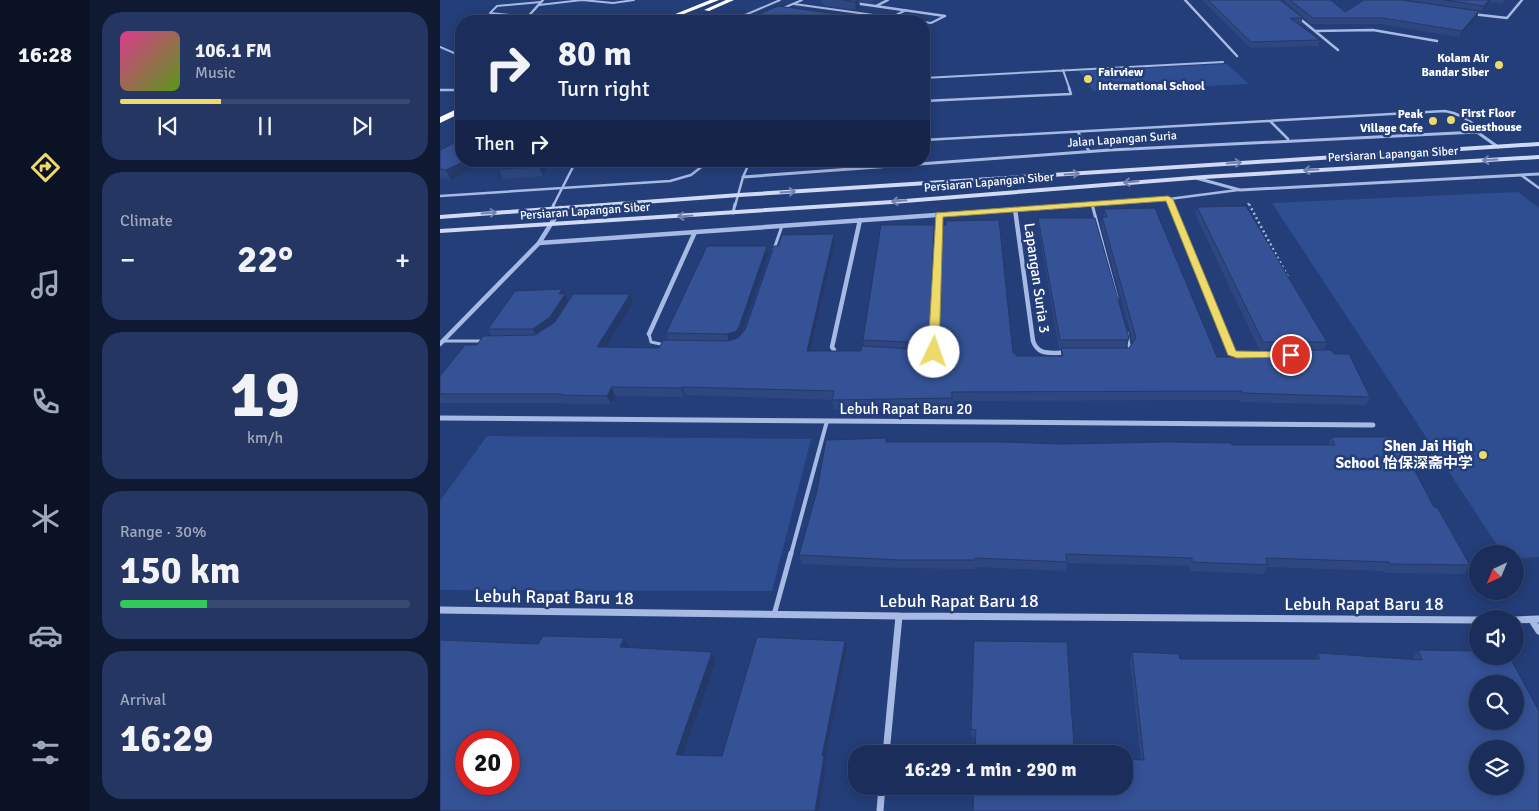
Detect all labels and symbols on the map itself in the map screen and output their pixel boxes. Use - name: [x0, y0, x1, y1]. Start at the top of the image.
- place label: Kolam Air Bandar Siber: [1421, 51, 1489, 80]
- marker: Kolam Air Bandar Siber: [1493, 59, 1505, 71]
- place label: Fairview International School: [1098, 65, 1205, 94]
- marker: Fairview International School: [1082, 73, 1094, 85]
- place label: First Floor Guesthouse: [1461, 106, 1522, 135]
- place label: Peak Village Cafe: [1360, 107, 1424, 136]
- marker: First Floor Guesthouse: [1445, 114, 1457, 126]
- marker: Peak Village Cafe: [1427, 115, 1439, 127]
- street label: Jalan Lapangan Suria: [1067, 128, 1177, 151]
- street label: Persiaran Lapangan Siber: [1327, 144, 1459, 165]
- one-way arrow: [1483, 155, 1499, 164]
- one-way arrow: [1226, 159, 1242, 168]
- one-way arrow: [1303, 166, 1319, 175]
- street label: Persiaran Lapangan Siber: [923, 169, 1055, 196]
- one-way arrow: [1064, 169, 1080, 178]
- one-way arrow: [1123, 177, 1139, 187]
- one-way arrow: [779, 187, 795, 197]
- one-way arrow: [892, 197, 908, 206]
- street label: Persiaran Lapangan Siber: [519, 199, 651, 224]
- one-way arrow: [480, 209, 496, 218]
- one-way arrow: [677, 212, 693, 221]
- street label: Lapangan Suria 3: [1020, 222, 1054, 334]
- position arrow: [907, 325, 959, 377]
- pin: [1270, 334, 1312, 376]
- street label: Lebuh Rapat Baru 20: [840, 400, 972, 418]
- place label: Shen Jai High School 怡保深斋中学: [1336, 437, 1473, 472]
- marker: Shen Jai High School 怡保深斋中学: [1477, 449, 1489, 461]
- north arrow: [1469, 545, 1524, 600]
- street label: Lebuh Rapat Baru 18: [474, 585, 634, 609]
- street label: Lebuh Rapat Baru 18: [879, 590, 1039, 612]
- street label: Lebuh Rapat Baru 18: [1284, 593, 1444, 615]
- speed limit sign: 20: [455, 730, 520, 795]

